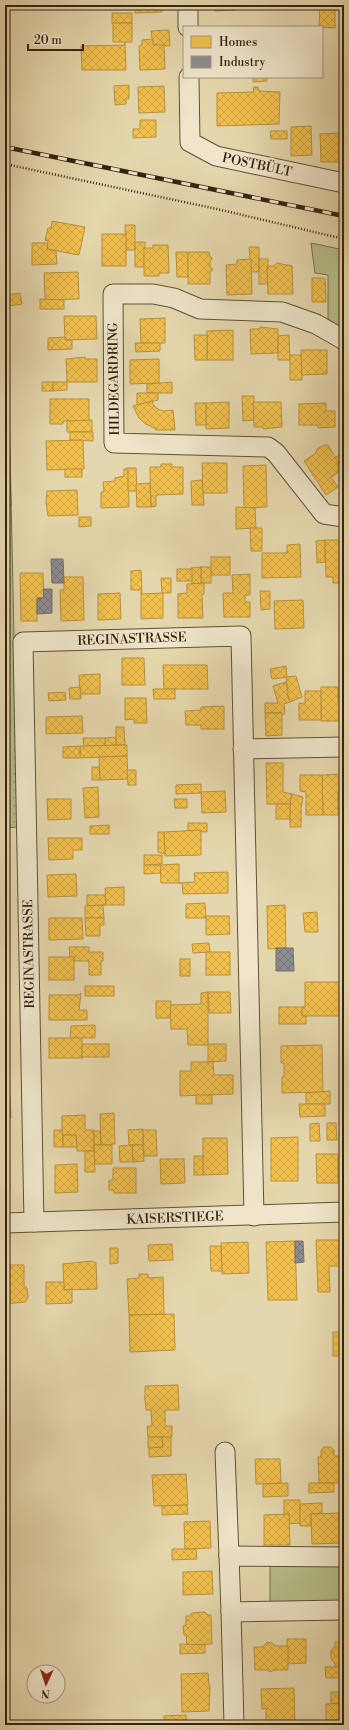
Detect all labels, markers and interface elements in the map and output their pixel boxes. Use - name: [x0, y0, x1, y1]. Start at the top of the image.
- scale bar: [28, 26, 83, 52]
- legend: [183, 26, 323, 78]
- text: 20 m: [34, 33, 62, 48]
- text: Homes: [219, 35, 257, 50]
- text: Industry: [219, 55, 266, 70]
- street label: POSTBÜLT: [221, 149, 294, 180]
- street label: HILDEGARDRING: [105, 322, 123, 436]
- street label: REGINASTRASSE: [77, 629, 187, 649]
- street label: REGINASTRASSE: [20, 899, 38, 1009]
- street label: KAISERSTIEGE: [126, 1208, 224, 1228]
- north arrow: [26, 1664, 66, 1704]
- text: N: [41, 1686, 50, 1700]

